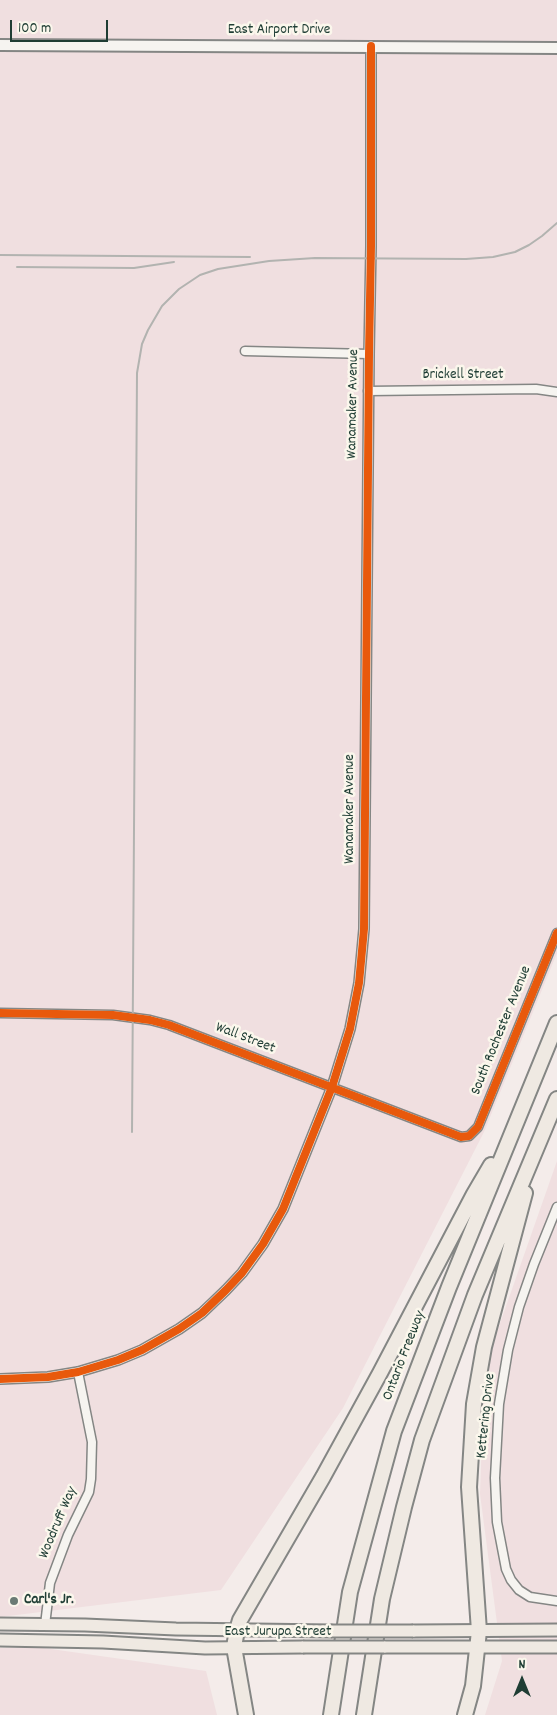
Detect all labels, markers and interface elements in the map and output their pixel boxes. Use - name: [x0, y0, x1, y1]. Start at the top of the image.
- scale bar: [12, 10, 110, 42]
- text: 100 m: [18, 18, 51, 40]
- street label: East Airport Drive: [228, 22, 330, 40]
- street label: Wanamaker Avenue: [344, 349, 364, 459]
- street label: Brickell Street: [422, 367, 504, 385]
- street label: Wanamaker Avenue: [342, 754, 360, 864]
- street label: South Rochester Avenue: [468, 964, 536, 1098]
- street label: Wall Street: [213, 1019, 277, 1059]
- street label: Ontario Freeway: [380, 1309, 430, 1403]
- street label: Kettering Drive: [474, 1373, 500, 1459]
- street label: Woodruff Way: [36, 1484, 82, 1562]
- place label: Carl's Jr.: [24, 1592, 74, 1610]
- marker: Carl's Jr.: [8, 1595, 20, 1607]
- street label: East Jurupa Street: [225, 1624, 331, 1642]
- north arrow: [497, 1655, 547, 1705]
- text: N: [519, 1655, 525, 1675]

